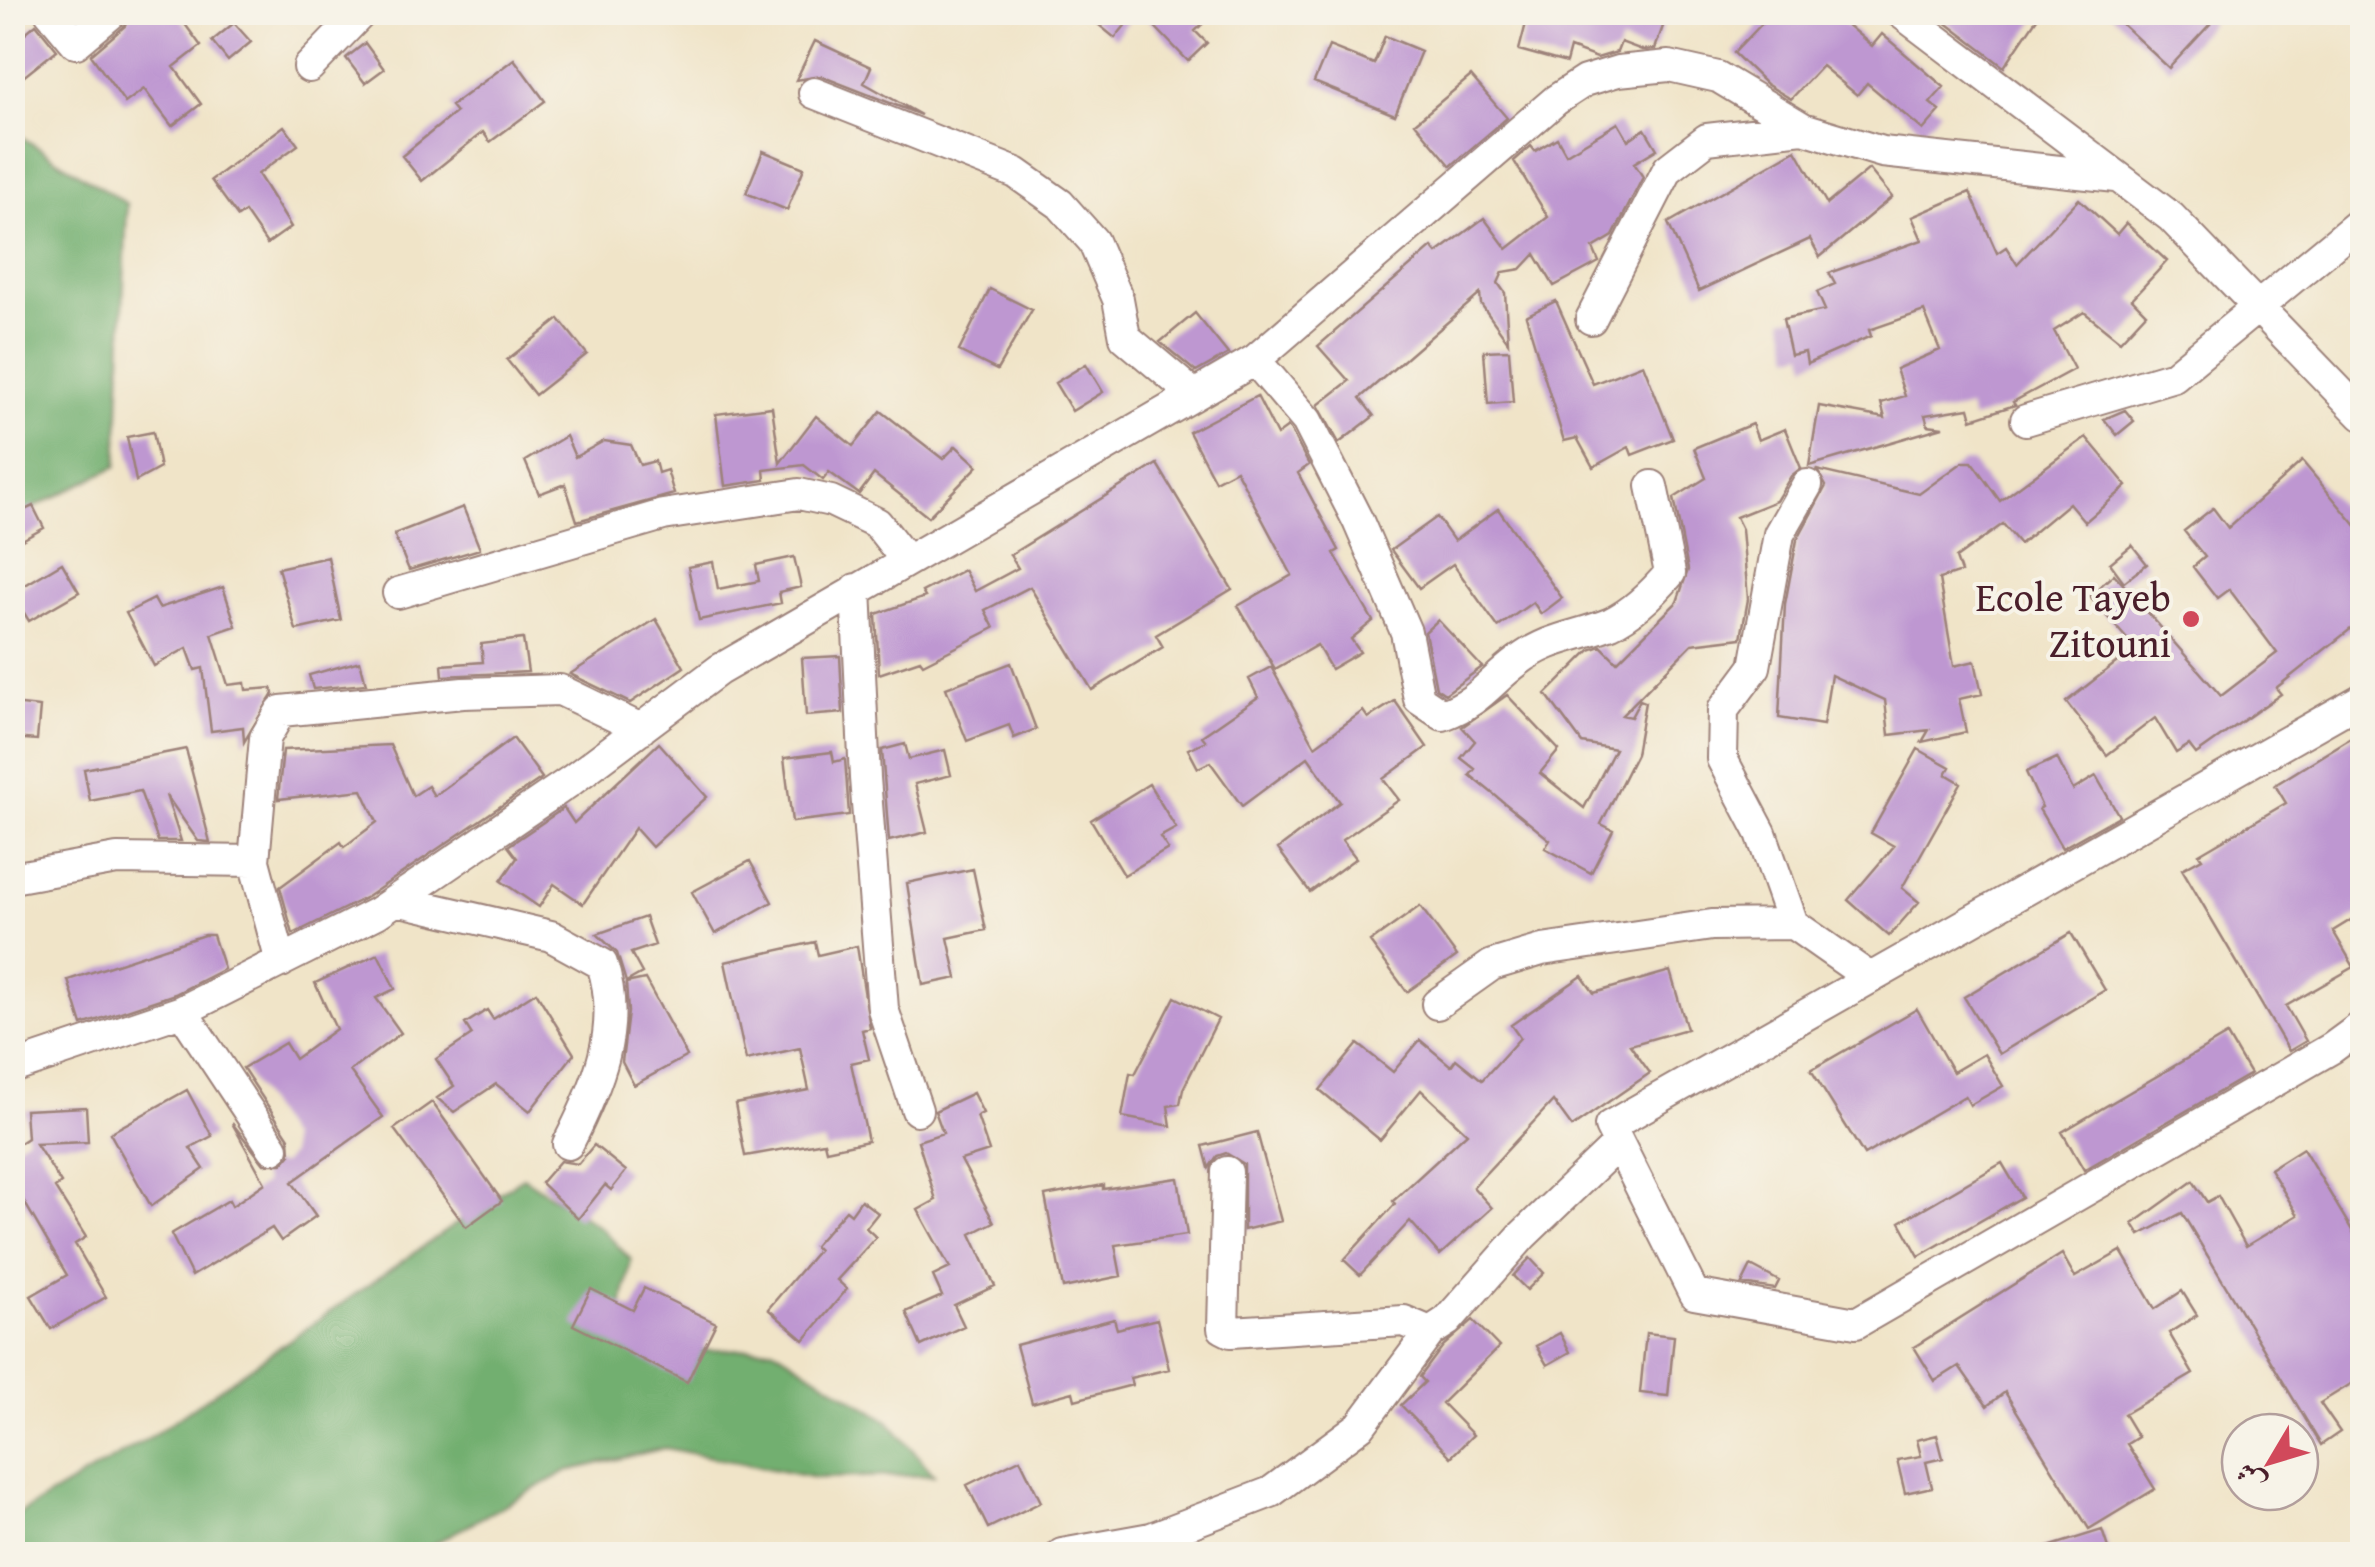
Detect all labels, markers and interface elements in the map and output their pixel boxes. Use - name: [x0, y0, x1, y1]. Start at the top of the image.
- place label: Ecole Tayeb Zitouni: [1975, 567, 2171, 672]
- marker: Ecole Tayeb Zitouni: [2180, 608, 2202, 630]
- north arrow: [2220, 1412, 2320, 1512]
- text: ش: [2225, 1454, 2275, 1501]

